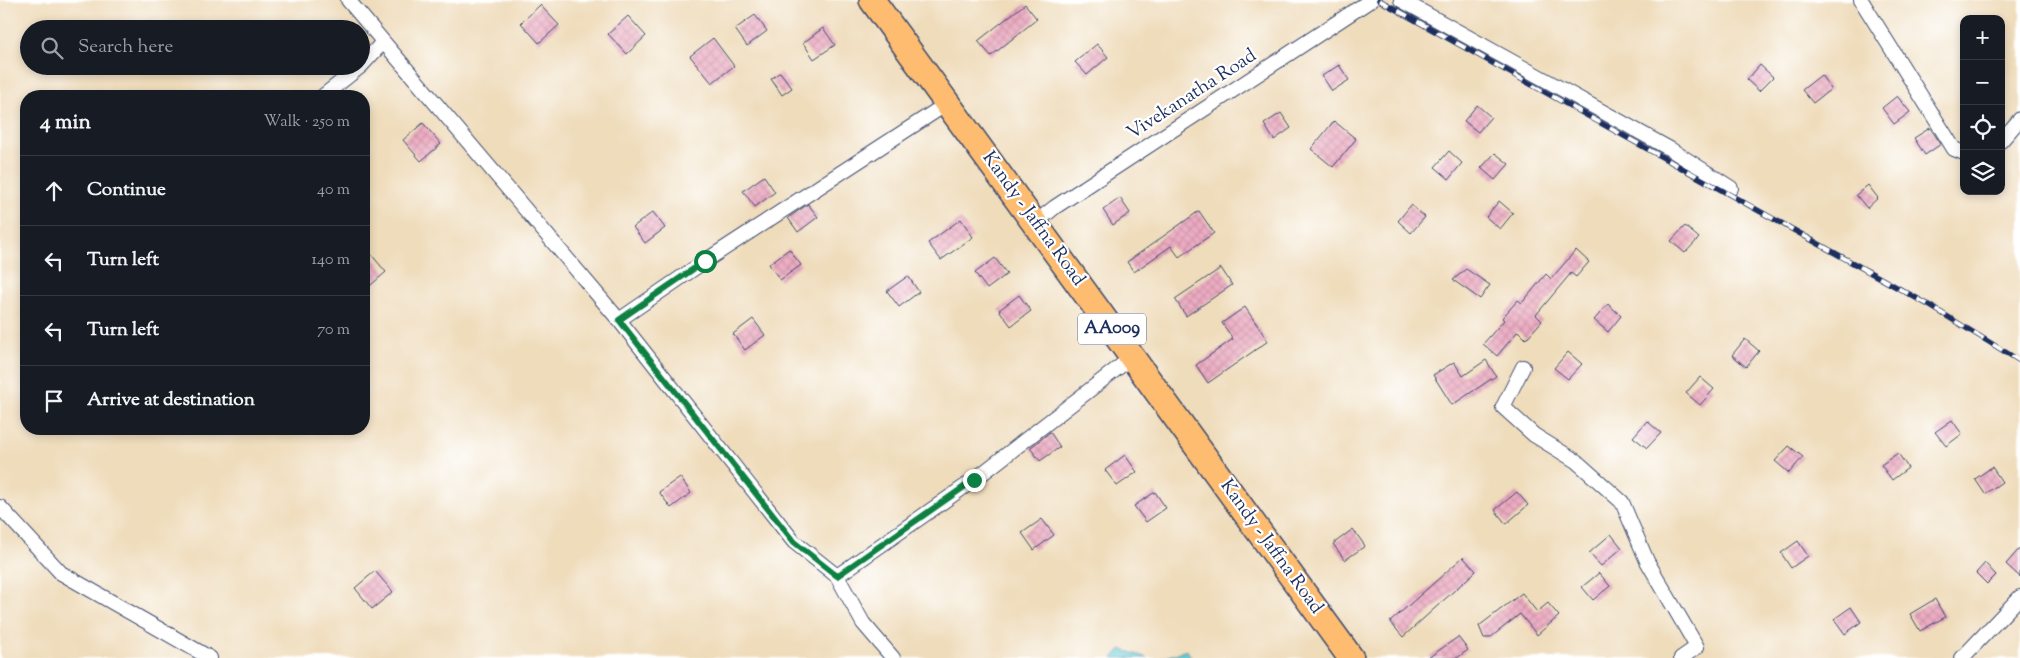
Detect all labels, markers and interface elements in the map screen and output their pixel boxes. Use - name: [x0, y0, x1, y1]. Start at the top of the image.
- map controls: [1960, 15, 2005, 195]
- button: +: [1960, 15, 2005, 60]
- search box: [20, 20, 370, 75]
- icon: search: [38, 34, 66, 62]
- text: Search here: [78, 34, 173, 61]
- street label: Vivekanatha Road: [1122, 43, 1262, 147]
- button: −: [1960, 60, 2005, 105]
- button: locate: [1960, 105, 2005, 150]
- text: 4 min: [40, 108, 91, 138]
- text: Walk · 250 m: [264, 111, 350, 134]
- street label: Kandy - Jaffna Road: [975, 146, 1091, 292]
- button: layers: [1960, 150, 2005, 195]
- icon: ahead: [40, 177, 68, 205]
- text: Continue: [87, 177, 166, 204]
- text: 40 m: [317, 179, 350, 202]
- icon: left: [40, 247, 68, 275]
- text: Turn left: [87, 247, 159, 274]
- text: 140 m: [312, 249, 350, 272]
- route start: [694, 250, 717, 273]
- road number: AA009: [1078, 314, 1146, 344]
- icon: left: [40, 317, 68, 345]
- text: Turn left: [87, 317, 159, 344]
- text: 70 m: [317, 319, 350, 342]
- icon: arrive: [40, 387, 68, 415]
- text: Arrive at destination: [87, 387, 255, 414]
- route end: [963, 469, 986, 492]
- street label: Kandy - Jaffna Road: [1213, 474, 1329, 620]

